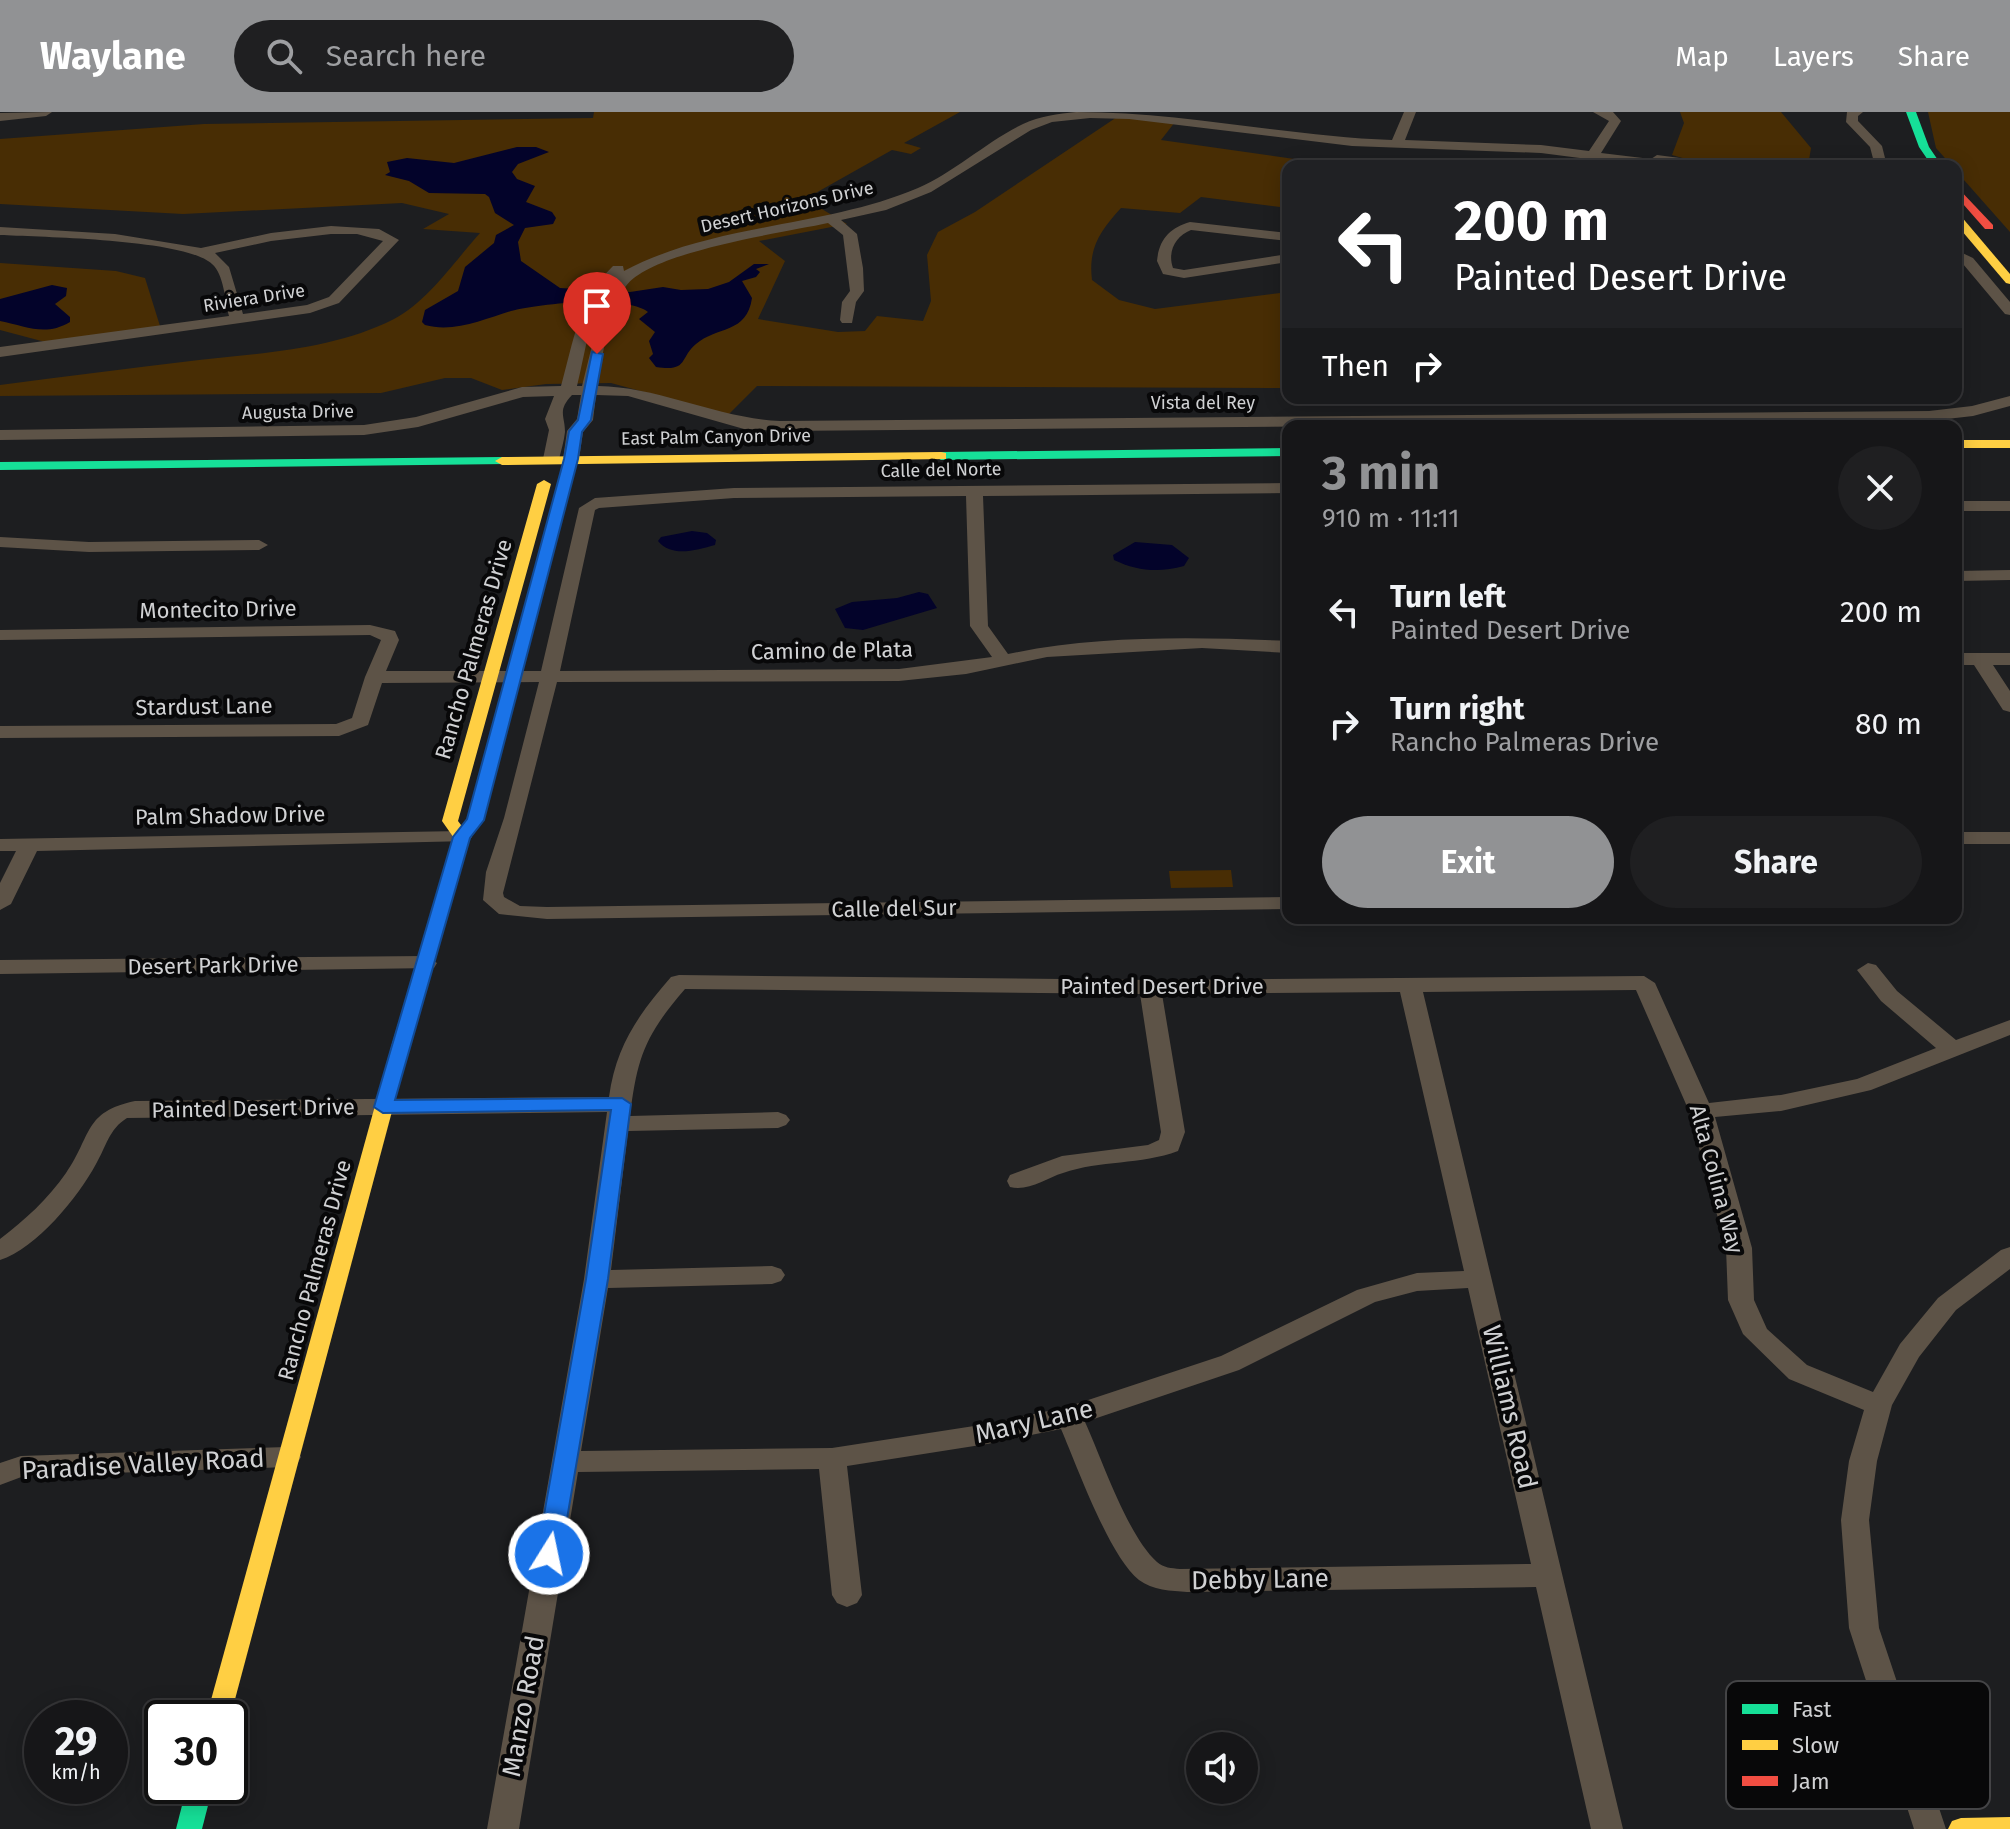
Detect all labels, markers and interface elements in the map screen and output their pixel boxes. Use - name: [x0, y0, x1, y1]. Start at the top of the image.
- search box: [234, 20, 794, 92]
- text: Waylane: [40, 33, 186, 79]
- icon: search: [262, 34, 306, 78]
- text: Search here: [326, 38, 486, 74]
- text: Map: [1675, 40, 1729, 73]
- text: Layers: [1773, 40, 1854, 73]
- text: Share: [1898, 40, 1970, 73]
- street label: Desert Horizons Drive: [698, 176, 876, 238]
- text: 200 m: [1454, 188, 1609, 255]
- icon: left: [1322, 192, 1426, 296]
- text: Painted Desert Drive: [1454, 256, 1787, 300]
- pin: [563, 272, 631, 354]
- street label: Riviera Drive: [202, 279, 306, 317]
- icon: arrive: [575, 284, 619, 328]
- icon: right: [1405, 344, 1449, 388]
- text: Then: [1322, 348, 1389, 384]
- street label: Vista del Rey: [1151, 392, 1255, 414]
- street label: Augusta Drive: [242, 400, 354, 424]
- street label: East Palm Canyon Drive: [621, 424, 811, 450]
- text: 3 min: [1322, 444, 1440, 502]
- button: close: [1838, 446, 1922, 530]
- street label: Calle del Norte: [880, 458, 1002, 482]
- text: 910 m · 11:11: [1322, 503, 1460, 534]
- street label: Rancho Palmeras Drive: [429, 536, 518, 762]
- text: Turn left: [1390, 579, 1506, 615]
- icon: left: [1322, 590, 1366, 634]
- text: 200 m: [1840, 594, 1922, 630]
- street label: Montecito Drive: [139, 595, 297, 624]
- text: Painted Desert Drive: [1390, 615, 1631, 646]
- street label: Camino de Plata: [751, 636, 913, 665]
- text: Turn right: [1390, 691, 1525, 727]
- street label: Stardust Lane: [135, 692, 273, 721]
- icon: right: [1322, 702, 1366, 746]
- text: 80 m: [1855, 706, 1922, 742]
- text: Rancho Palmeras Drive: [1390, 727, 1659, 758]
- street label: Palm Shadow Drive: [135, 800, 325, 831]
- button: Exit: [1322, 816, 1614, 908]
- button: Share: [1630, 816, 1922, 908]
- street label: Calle del Sur: [831, 894, 957, 923]
- street label: Desert Park Drive: [127, 951, 299, 980]
- street label: Painted Desert Drive: [1060, 973, 1264, 1000]
- street label: Painted Desert Drive: [151, 1093, 355, 1124]
- street label: Alta Colina Way: [1684, 1102, 1749, 1257]
- street label: Rancho Palmeras Drive: [272, 1157, 357, 1384]
- street label: Williams Road: [1476, 1322, 1543, 1492]
- street label: Mary Lane: [972, 1393, 1096, 1450]
- street label: Paradise Valley Road: [21, 1443, 265, 1486]
- position arrow: [507, 1512, 591, 1596]
- street label: Debby Lane: [1191, 1563, 1329, 1596]
- street label: Manzo Road: [496, 1633, 551, 1779]
- legend: [1726, 1681, 1990, 1809]
- text: Fast: [1792, 1696, 1832, 1723]
- speed limit sign: 30: [144, 1700, 248, 1804]
- text: 29: [55, 1718, 97, 1766]
- map controls: [1186, 1732, 1258, 1804]
- button: sound: [1186, 1732, 1258, 1804]
- text: Slow: [1792, 1732, 1839, 1759]
- text: km/h: [51, 1760, 101, 1784]
- text: Jam: [1792, 1768, 1830, 1795]

